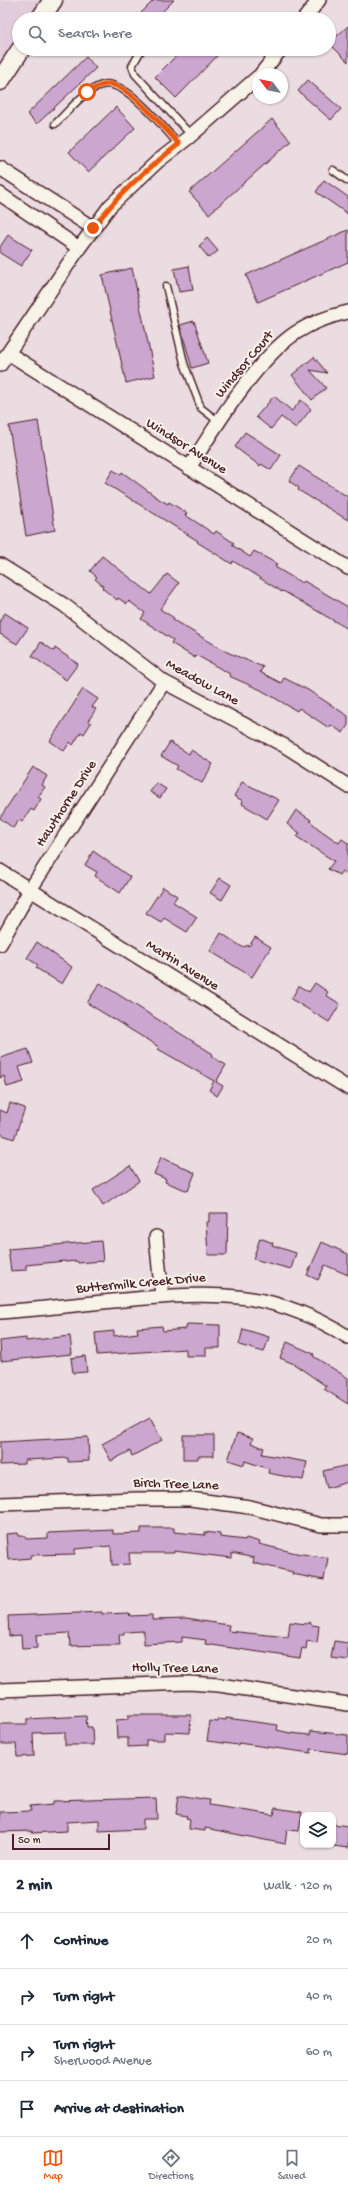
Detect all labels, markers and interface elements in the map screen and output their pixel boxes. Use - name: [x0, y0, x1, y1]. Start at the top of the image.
- search box: [12, 12, 336, 56]
- icon: search: [26, 23, 48, 45]
- text: Search here: [58, 25, 132, 43]
- north arrow: [252, 68, 288, 104]
- route start: [78, 83, 96, 101]
- route end: [84, 219, 102, 237]
- street label: Windsor Court: [212, 327, 279, 402]
- street label: Windsor Avenue: [142, 415, 230, 479]
- street label: Meadow Lane: [162, 656, 242, 710]
- street label: Hawthorne Drive: [33, 757, 102, 850]
- street label: Martin Avenue: [142, 937, 222, 996]
- street label: Buttermilk Creek Drive: [74, 1270, 207, 1298]
- street label: Birch Tree Lane: [132, 1475, 220, 1495]
- street label: Holly Tree Lane: [132, 1660, 219, 1678]
- map controls: [300, 1812, 336, 1848]
- button: layers: [300, 1812, 336, 1848]
- scale bar: [12, 1832, 110, 1851]
- text: 50 m: [18, 1835, 40, 1847]
- text: 2 min: [16, 1876, 52, 1896]
- text: Walk · 120 m: [264, 1879, 332, 1894]
- icon: ahead: [16, 1930, 38, 1952]
- text: Continue: [54, 1932, 108, 1950]
- text: 20 m: [306, 1933, 332, 1948]
- icon: right: [16, 1986, 38, 2008]
- text: Turn right: [54, 1988, 114, 2006]
- text: 40 m: [306, 1989, 332, 2004]
- text: Turn right: [54, 2036, 114, 2054]
- icon: right: [16, 2042, 38, 2064]
- text: 60 m: [306, 2045, 332, 2060]
- text: Sherwood Avenue: [54, 2054, 152, 2069]
- icon: arrive: [16, 2098, 38, 2120]
- text: Arrive at destination: [54, 2100, 184, 2118]
- tab: Map: [42, 2147, 64, 2183]
- tab: Directions: [149, 2147, 193, 2183]
- tab: Saved: [278, 2147, 306, 2183]

